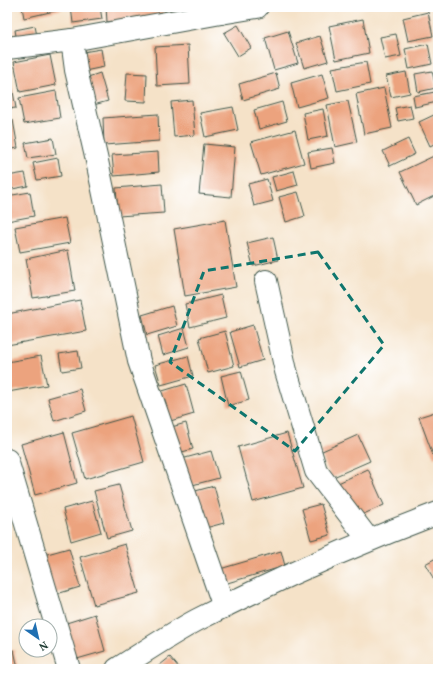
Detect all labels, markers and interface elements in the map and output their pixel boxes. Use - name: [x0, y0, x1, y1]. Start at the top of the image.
- north arrow: [18, 618, 58, 658]
- text: N: [35, 637, 50, 654]

